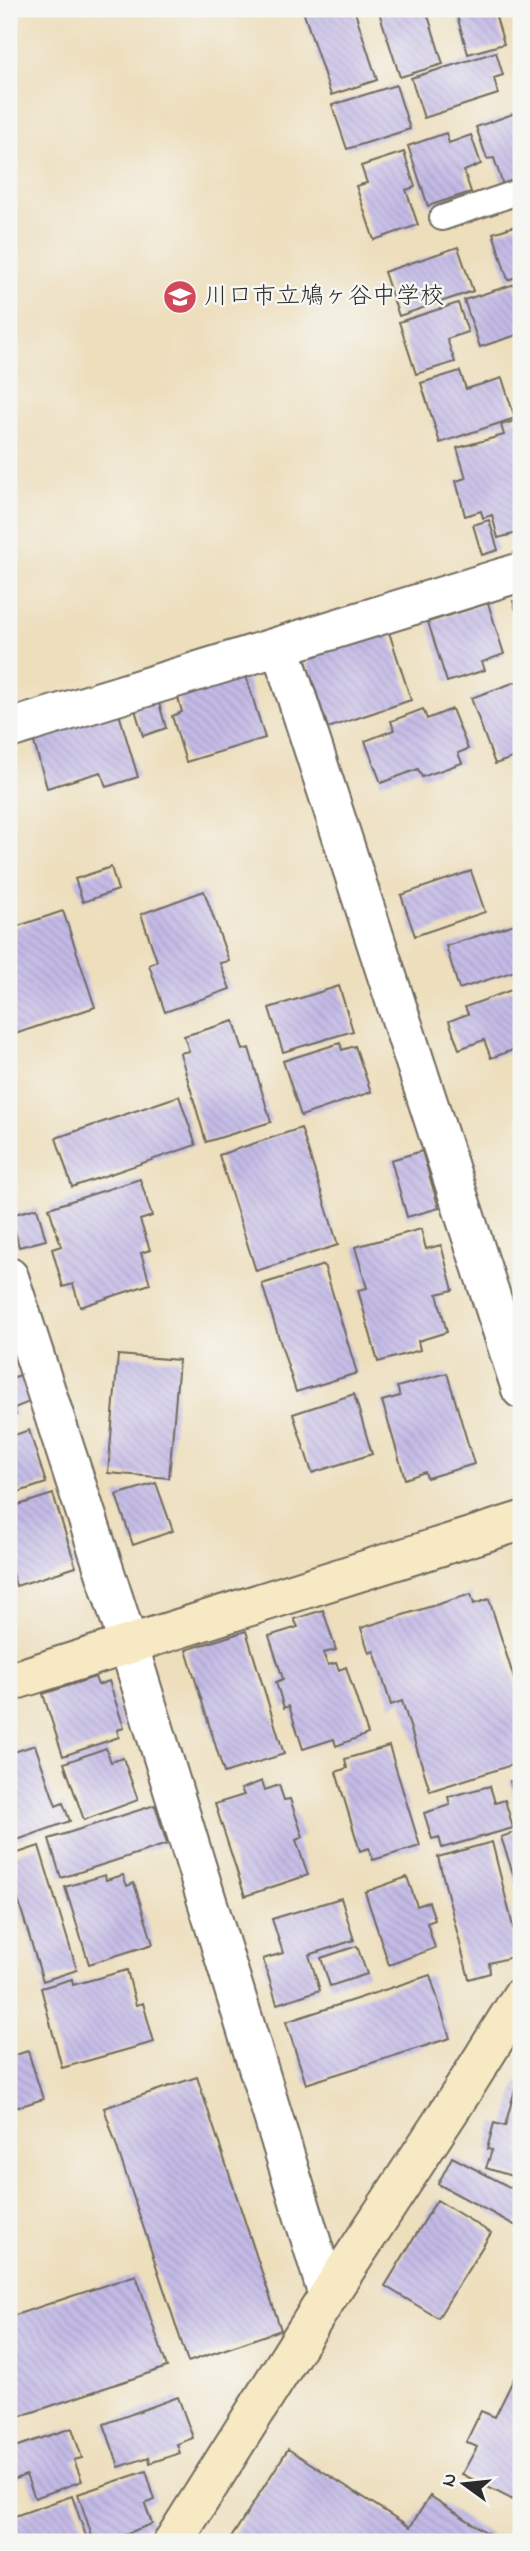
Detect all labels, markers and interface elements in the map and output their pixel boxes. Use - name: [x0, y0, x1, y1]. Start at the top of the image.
- school or university icon: 川口市立鳩ヶ谷中学校: [161, 278, 199, 316]
- place label: 川口市立鳩ヶ谷中学校: [204, 280, 444, 315]
- north arrow: [428, 2450, 498, 2520]
- text: N: [435, 2470, 465, 2490]

